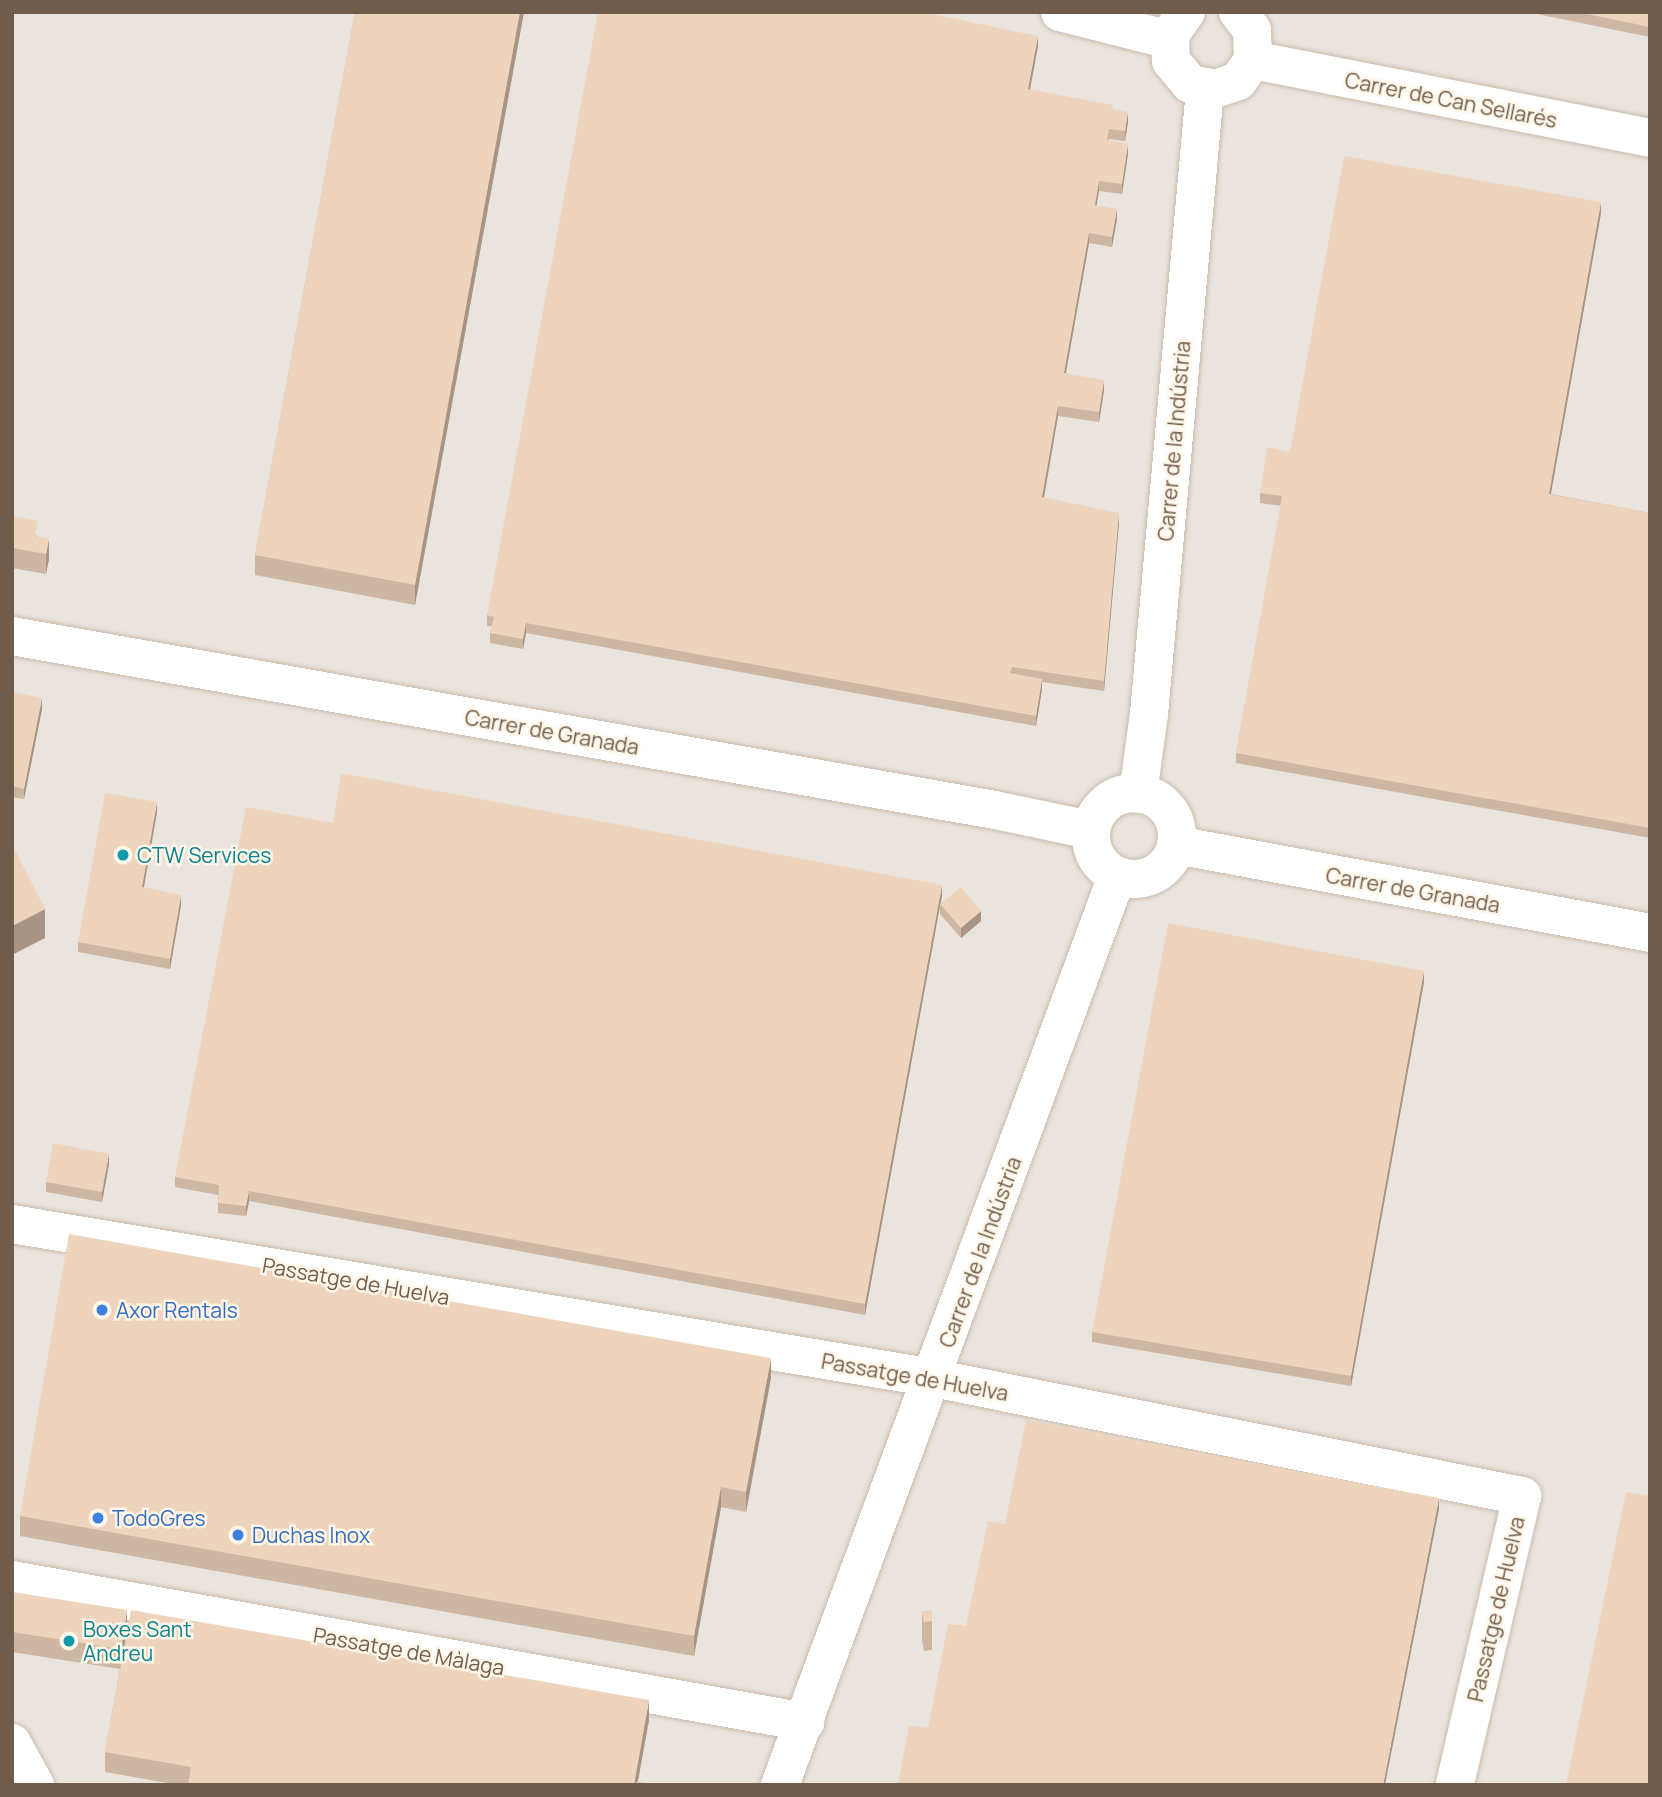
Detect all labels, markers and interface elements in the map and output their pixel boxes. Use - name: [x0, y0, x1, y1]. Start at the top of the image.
- street label: Carrer de Can Sellarés: [1343, 67, 1559, 133]
- street label: Carrer de la Indústria: [1153, 340, 1195, 542]
- street label: Carrer de Granada: [463, 704, 641, 760]
- place label: CTW Services: [137, 842, 271, 868]
- marker: CTW Services: [115, 847, 131, 863]
- street label: Carrer de Granada: [1324, 862, 1502, 918]
- street label: Carrer de la Indústria: [934, 1153, 1026, 1351]
- street label: Passatge de Huelva: [260, 1252, 452, 1310]
- place label: Axor Rentals: [116, 1297, 238, 1323]
- marker: Axor Rentals: [94, 1302, 110, 1318]
- street label: Passatge de Huelva: [819, 1348, 1011, 1406]
- place label: TodoGres: [112, 1505, 206, 1531]
- marker: TodoGres: [90, 1510, 106, 1526]
- street label: Passatge de Huelva: [1462, 1514, 1530, 1704]
- place label: Duchas Inox: [252, 1522, 370, 1548]
- marker: Duchas Inox: [230, 1527, 246, 1543]
- place label: Boxes Sant Andreu: [83, 1616, 192, 1666]
- street label: Passatge de Màlaga: [311, 1622, 507, 1680]
- marker: Boxes Sant Andreu: [61, 1633, 77, 1649]

